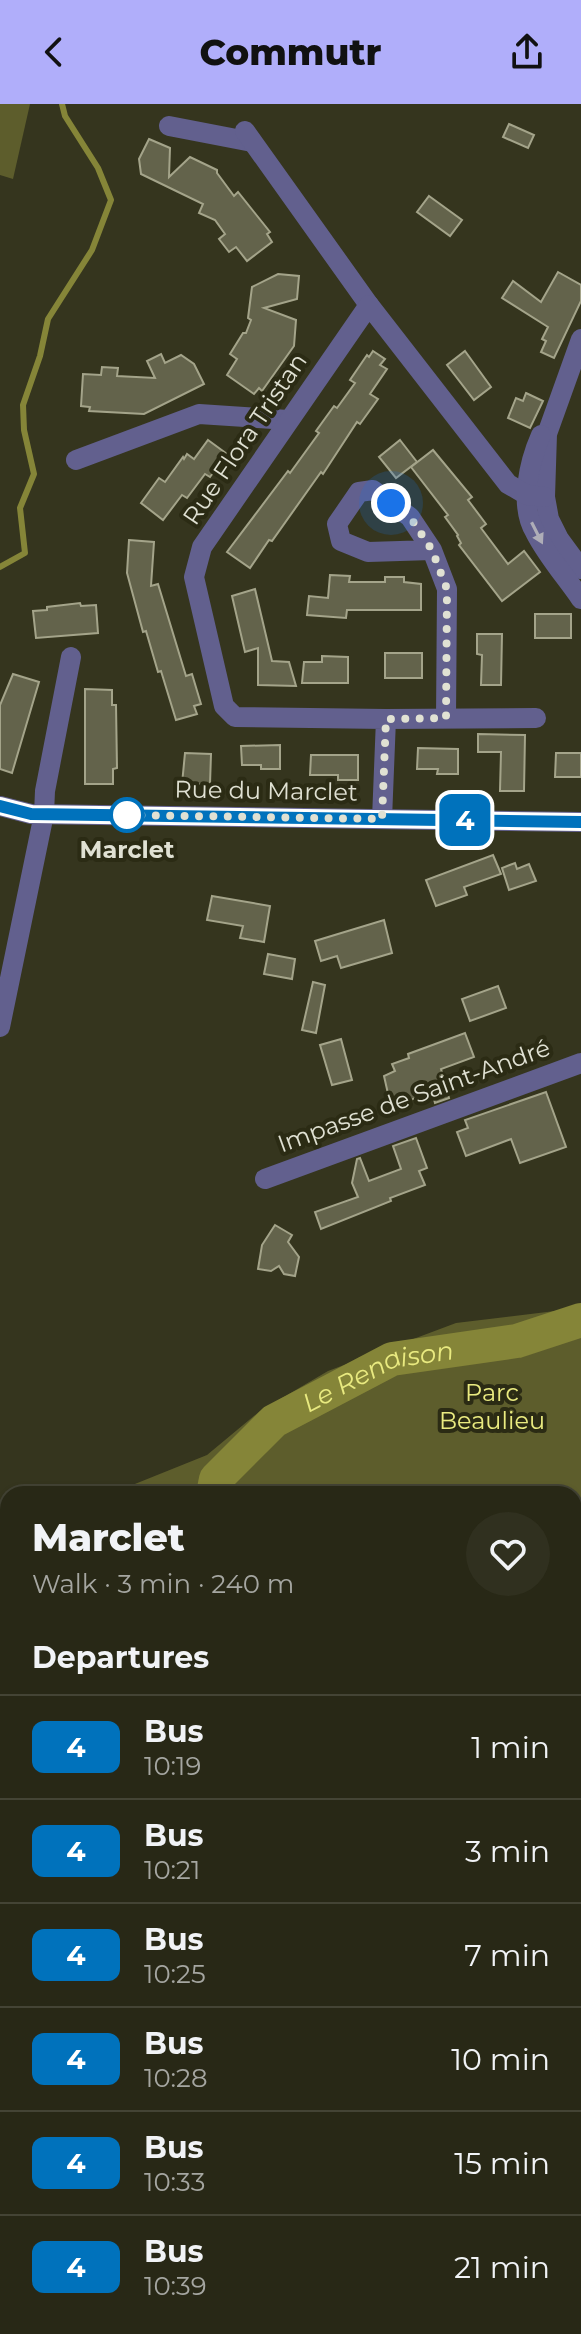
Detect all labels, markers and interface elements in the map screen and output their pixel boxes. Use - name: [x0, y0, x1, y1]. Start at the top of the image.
- icon: back: [32, 30, 76, 74]
- text: Commutr: [200, 30, 381, 74]
- icon: share: [505, 30, 549, 74]
- street label: Rue Flora Tristan: [176, 347, 313, 530]
- your location: [371, 483, 411, 523]
- one-way arrow: [530, 522, 544, 545]
- street label: Rue du Marclet: [174, 774, 358, 807]
- line badge: 4: [439, 794, 491, 846]
- marker: Marclet: [110, 798, 144, 832]
- text: 4: [455, 803, 475, 837]
- place label: Marclet: [80, 835, 175, 864]
- street label: Impasse de Saint-André: [274, 1033, 554, 1158]
- water label: Le Renaison: [297, 1334, 456, 1419]
- park label: Parc Beaulieu: [439, 1378, 545, 1435]
- button: heart: [466, 1512, 550, 1596]
- text: Marclet: [32, 1514, 185, 1561]
- text: Walk · 3 min · 240 m: [32, 1568, 294, 1600]
- text: Departures: [32, 1639, 209, 1676]
- text: Bus: [144, 1713, 204, 1750]
- text: 1 min: [471, 1729, 550, 1766]
- text: 4: [66, 1730, 86, 1764]
- text: 10:19: [144, 1750, 201, 1782]
- text: Bus: [144, 1817, 204, 1854]
- text: 3 min: [465, 1833, 550, 1870]
- text: 4: [66, 1834, 86, 1868]
- text: 10:21: [144, 1854, 200, 1886]
- text: Bus: [144, 1921, 204, 1958]
- text: 7 min: [464, 1937, 550, 1974]
- text: 4: [66, 1938, 86, 1972]
- text: 10:25: [144, 1958, 206, 1990]
- text: Bus: [144, 2025, 204, 2062]
- text: 10 min: [451, 2041, 550, 2078]
- text: 4: [66, 2042, 86, 2076]
- text: 10:28: [144, 2062, 207, 2094]
- text: Bus: [144, 2129, 204, 2166]
- text: 15 min: [454, 2145, 550, 2182]
- text: 4: [66, 2146, 86, 2180]
- text: 10:33: [144, 2166, 205, 2198]
- text: Bus: [144, 2233, 204, 2270]
- text: 21 min: [454, 2249, 550, 2286]
- text: 4: [66, 2250, 86, 2284]
- text: 10:39: [144, 2270, 207, 2302]

